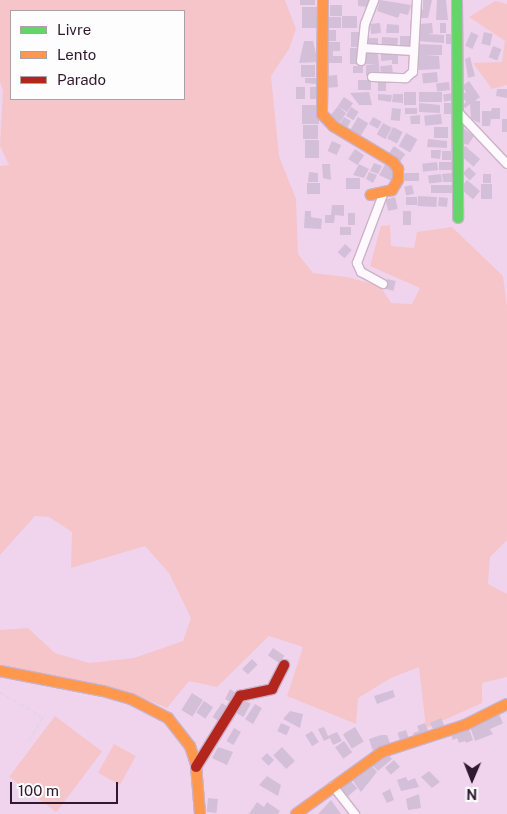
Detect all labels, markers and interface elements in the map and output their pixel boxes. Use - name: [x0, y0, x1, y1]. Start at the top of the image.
- legend: [10, 10, 185, 100]
- text: Livre: [57, 21, 91, 38]
- text: Lento: [57, 46, 96, 63]
- text: Parado: [57, 71, 106, 88]
- north arrow: [447, 754, 497, 804]
- scale bar: [12, 772, 120, 804]
- text: 100 m: [18, 782, 59, 799]
- text: N: [466, 786, 477, 802]

